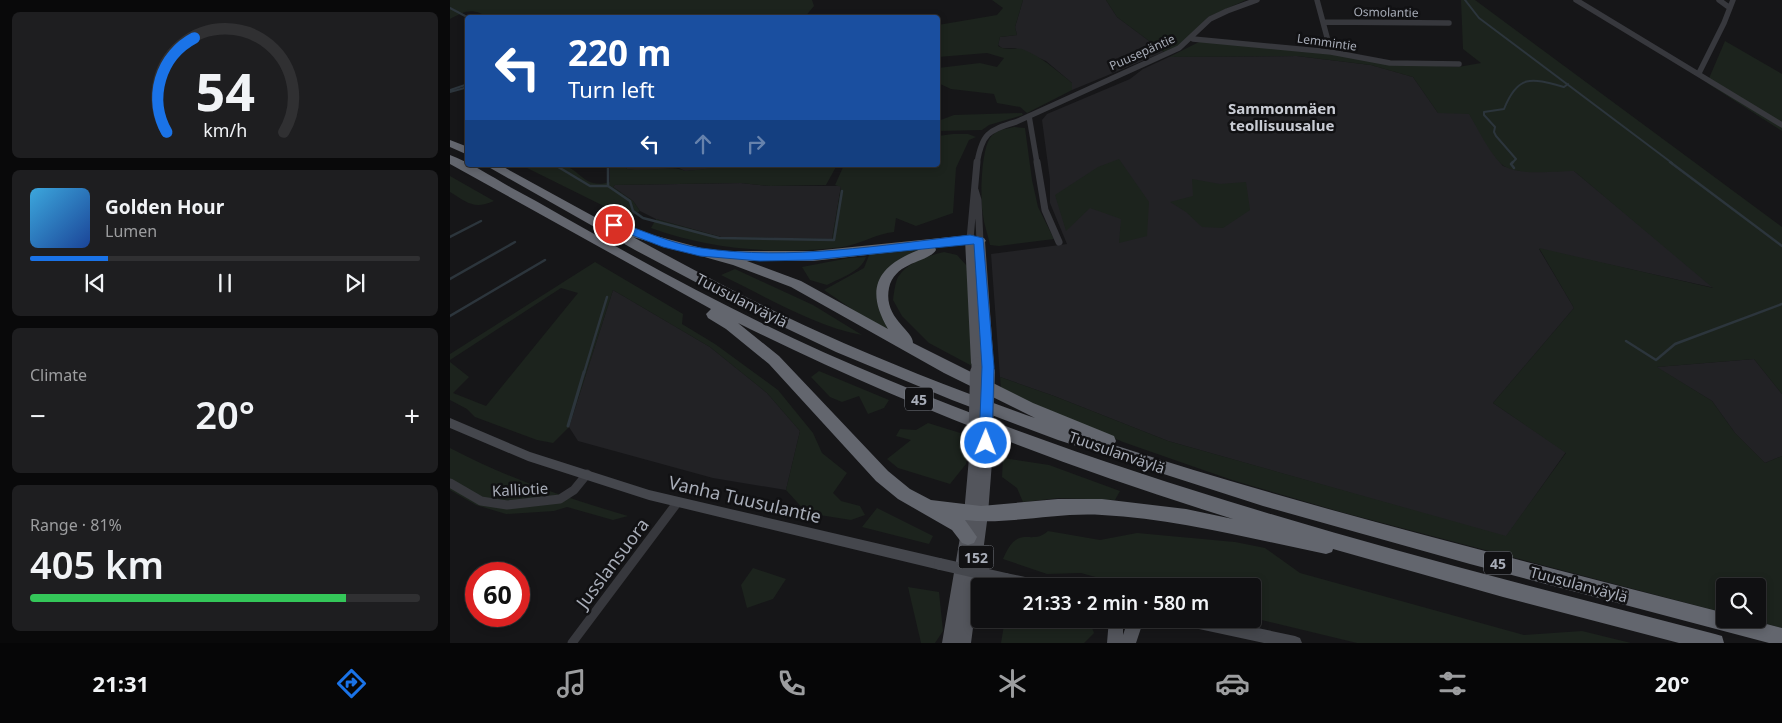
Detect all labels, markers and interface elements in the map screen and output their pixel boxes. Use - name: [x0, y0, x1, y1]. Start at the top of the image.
- street label: Osmolantie: [1353, 3, 1419, 21]
- text: 220 m: [568, 29, 671, 76]
- street label: Lemmintie: [1296, 29, 1358, 55]
- street label: Puusepäntie: [1106, 30, 1178, 74]
- icon: left: [485, 35, 550, 100]
- text: 54: [195, 55, 255, 126]
- text: Turn left: [568, 74, 655, 104]
- district label: Sammonmäen teollisuusalue: [1228, 98, 1336, 135]
- text: km/h: [203, 118, 247, 142]
- icon: left: [636, 130, 664, 158]
- icon: ahead: [689, 130, 717, 158]
- icon: right: [742, 130, 770, 158]
- text: Golden Hour: [105, 194, 224, 220]
- pin: [593, 204, 635, 246]
- icon: arrive: [600, 211, 628, 239]
- text: Lumen: [105, 220, 157, 242]
- street label: Tuusulanväylä: [693, 268, 791, 332]
- icon: previous: [81, 269, 109, 297]
- icon: pause: [211, 269, 239, 297]
- icon: next: [341, 269, 369, 297]
- text: Climate: [30, 364, 87, 386]
- text: 20°: [195, 388, 255, 440]
- road number: 45: [905, 388, 933, 410]
- text: −: [30, 396, 46, 434]
- text: +: [404, 396, 420, 434]
- position arrow: [959, 416, 1011, 468]
- street label: Tuusulanväylä: [1066, 426, 1168, 478]
- street label: Vanha Tuusulantie: [666, 470, 824, 528]
- street label: Kalliotie: [491, 478, 549, 500]
- street label: Jusslansuora: [569, 513, 654, 615]
- text: Range · 81%: [30, 514, 122, 536]
- text: 405 km: [30, 538, 164, 590]
- road number: 152: [958, 546, 994, 568]
- road number: 45: [1484, 552, 1512, 574]
- street label: Tuusulanväylä: [1528, 561, 1630, 607]
- speed limit sign: 60: [465, 562, 530, 627]
- map controls: [1716, 578, 1766, 628]
- button: search: [1716, 578, 1766, 628]
- text: 21:33 · 2 min · 580 m: [1023, 590, 1209, 616]
- icon: directions: [334, 666, 369, 701]
- icon: music: [554, 666, 589, 701]
- icon: phone: [774, 666, 809, 701]
- icon: climate: [995, 666, 1030, 701]
- icon: car: [1215, 666, 1250, 701]
- icon: filters: [1435, 666, 1470, 701]
- text: 21:31: [93, 668, 149, 698]
- text: 20°: [1655, 668, 1689, 698]

